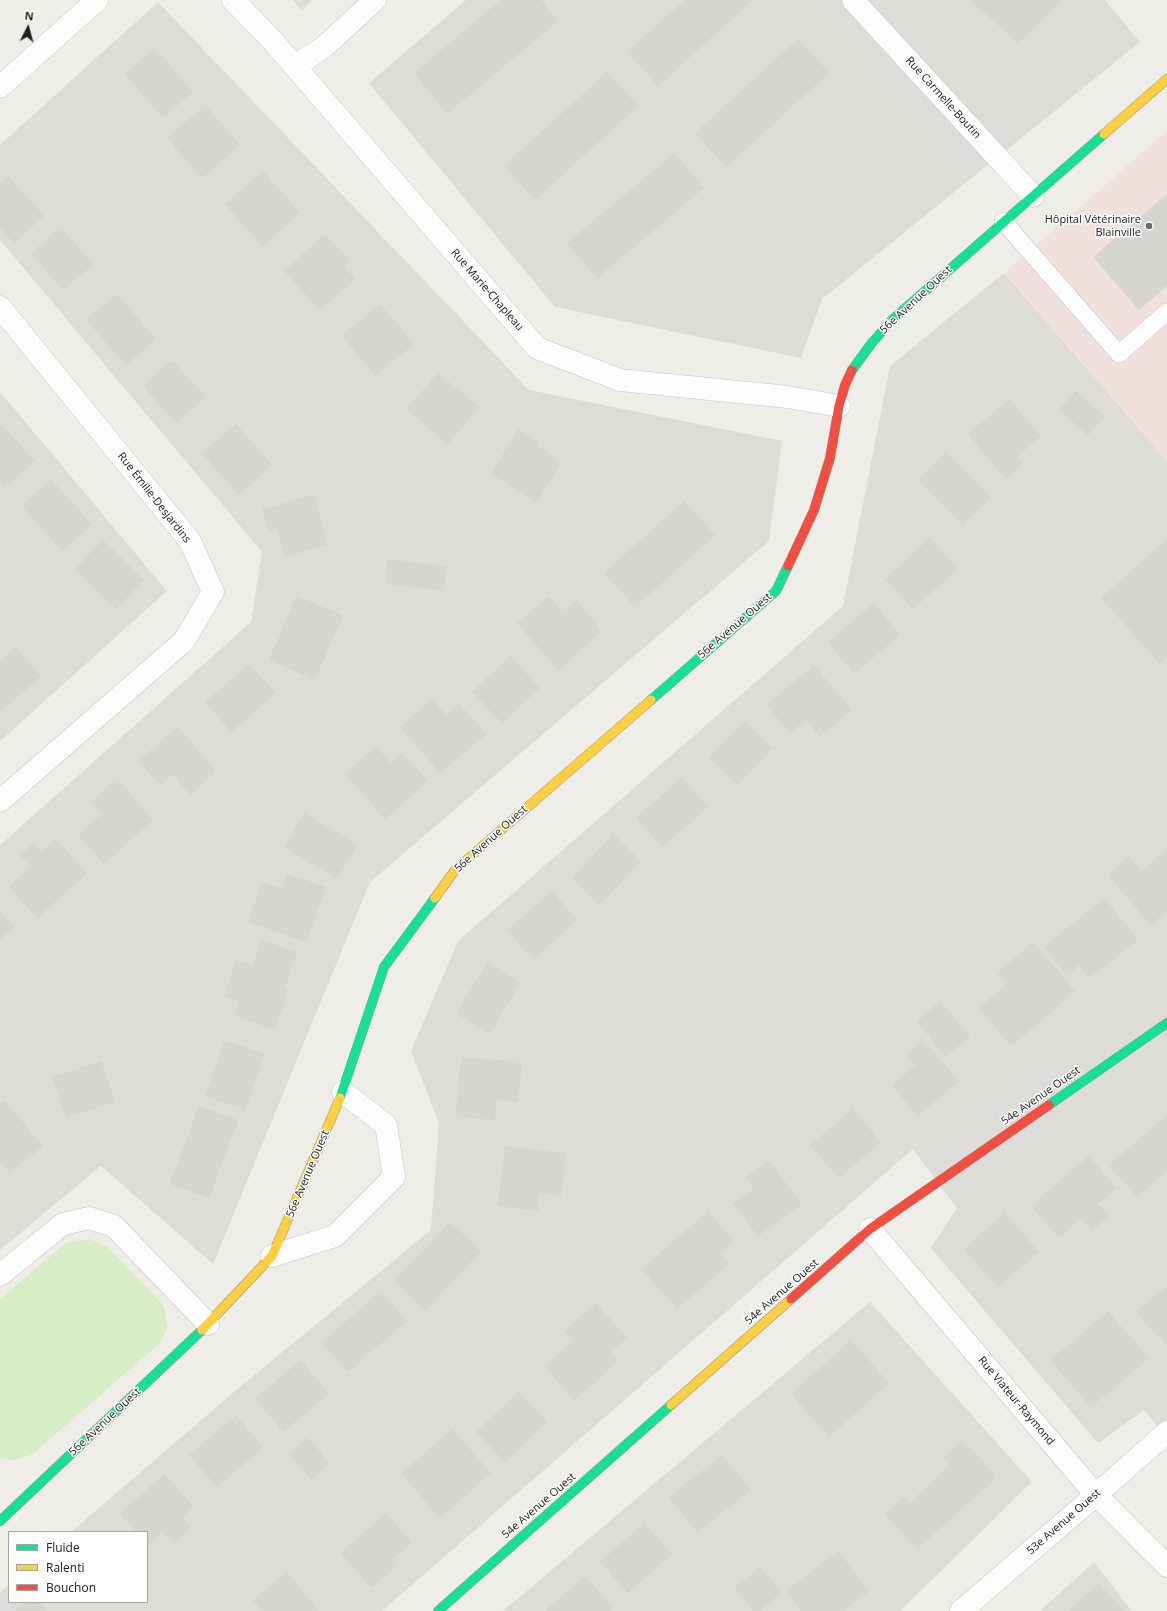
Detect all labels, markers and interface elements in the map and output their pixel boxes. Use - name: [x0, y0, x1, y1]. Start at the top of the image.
- north arrow: [8, 8, 48, 48]
- text: N: [24, 8, 35, 23]
- street label: Rue Carmelle-Boutin: [903, 54, 983, 142]
- place label: Hôpital Vétérinaire Blainville: [1045, 213, 1141, 239]
- marker: Hôpital Vétérinaire Blainville: [1144, 221, 1154, 231]
- street label: Rue Marie-Chapleau: [448, 246, 526, 334]
- street label: 56e Avenue Ouest: [877, 263, 955, 337]
- street label: Rue Émilie-Desjardins: [115, 450, 193, 546]
- street label: 56e Avenue Ouest: [695, 590, 775, 662]
- street label: 56e Avenue Ouest: [452, 803, 530, 875]
- street label: 54e Avenue Ouest: [999, 1064, 1083, 1128]
- street label: 56e Avenue Ouest: [284, 1128, 332, 1220]
- street label: 54e Avenue Ouest: [742, 1256, 822, 1328]
- street label: Rue Viateur-Raymond: [975, 1354, 1057, 1448]
- street label: 56e Avenue Ouest: [66, 1385, 144, 1459]
- street label: 54e Avenue Ouest: [499, 1470, 579, 1542]
- street label: 53e Avenue Ouest: [1024, 1486, 1104, 1558]
- legend: [8, 1531, 148, 1603]
- text: Fluide: [46, 1539, 80, 1556]
- text: Ralenti: [46, 1559, 85, 1576]
- text: Bouchon: [46, 1579, 96, 1596]

